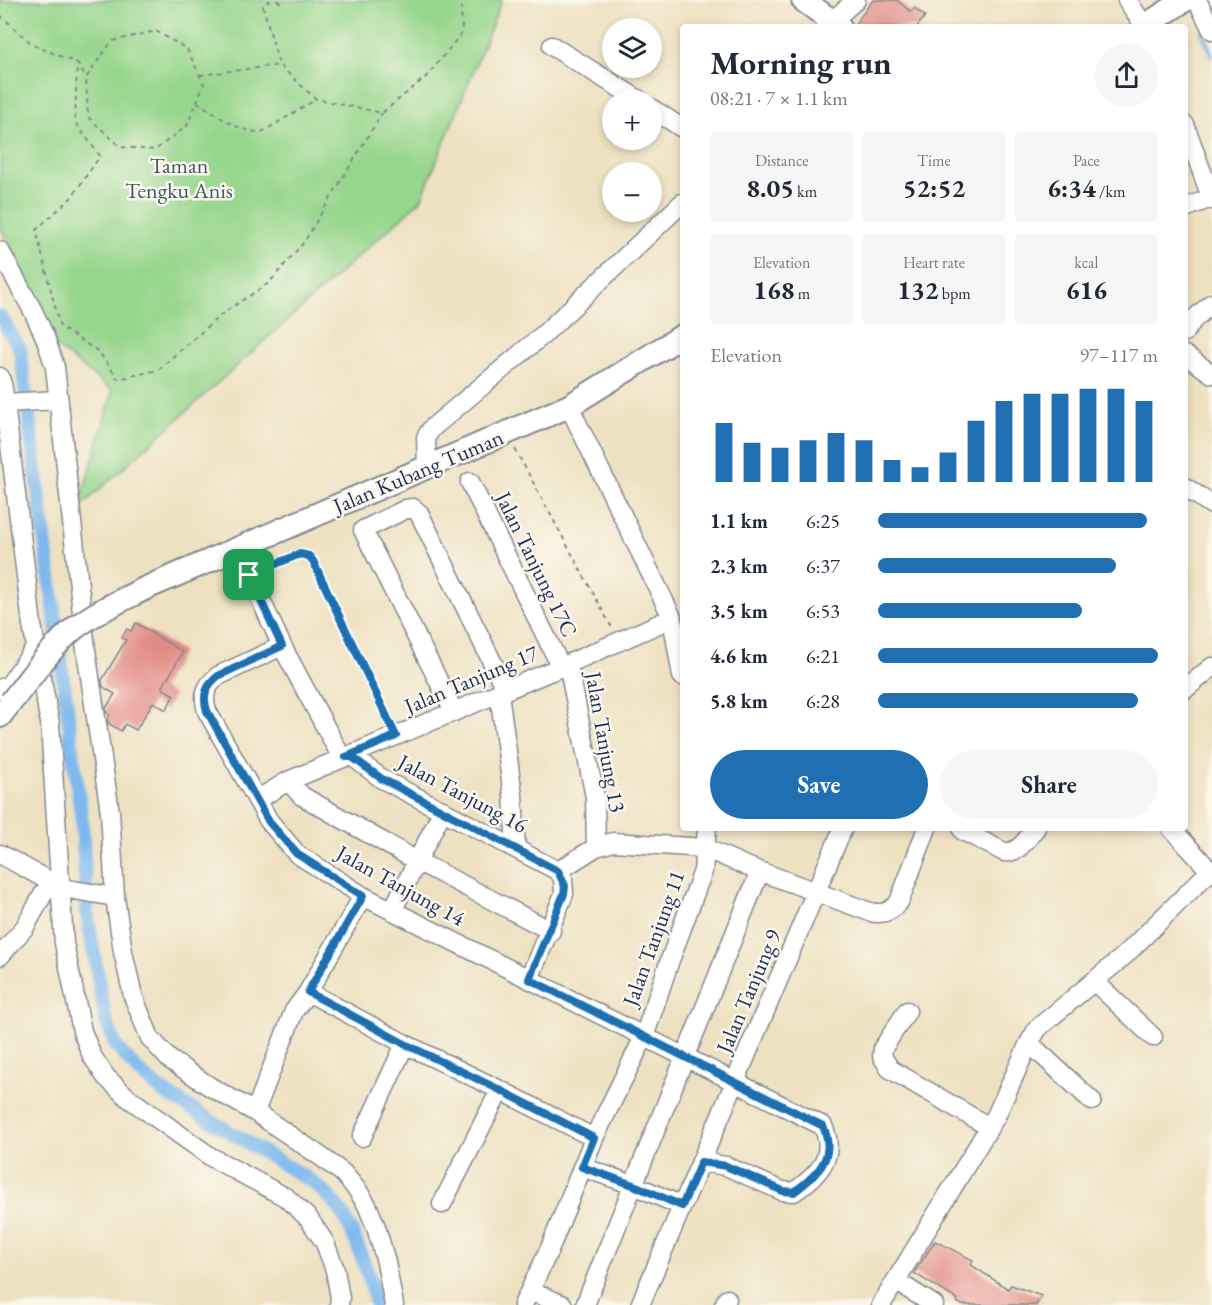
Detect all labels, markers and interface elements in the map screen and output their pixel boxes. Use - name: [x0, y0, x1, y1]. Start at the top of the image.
- map controls: [602, 18, 662, 222]
- button: layers: [602, 18, 662, 78]
- text: Morning run: [710, 41, 892, 84]
- button: share: [1095, 44, 1158, 107]
- text: 08:21 · 7 × 1.1 km: [710, 85, 848, 111]
- button: +: [602, 90, 662, 150]
- text: Distance: [755, 150, 808, 171]
- text: Time: [917, 150, 951, 171]
- text: Pace: [1073, 150, 1100, 171]
- park label: Taman Tengku Anis: [125, 151, 233, 205]
- button: −: [602, 162, 662, 222]
- text: 8.05: [746, 171, 794, 205]
- text: 52:52: [903, 171, 965, 205]
- text: 6:34: [1047, 171, 1096, 205]
- text: km: [794, 181, 817, 202]
- text: /km: [1096, 181, 1125, 202]
- text: Elevation: [753, 252, 810, 273]
- text: Heart rate: [903, 252, 965, 273]
- text: kcal: [1074, 252, 1098, 273]
- text: 168: [753, 273, 794, 307]
- text: 132: [897, 273, 939, 307]
- text: 616: [1066, 273, 1107, 307]
- text: m: [794, 283, 810, 304]
- text: bpm: [939, 283, 971, 304]
- text: Elevation: [710, 342, 782, 368]
- text: 97–117 m: [1079, 342, 1158, 368]
- street label: Jalan Kubang Tuman: [327, 422, 508, 521]
- street label: Jalan Tanjung 17C: [488, 485, 584, 642]
- text: 1.1 km: [710, 508, 768, 534]
- text: 6:25: [806, 508, 840, 534]
- pin: [223, 549, 274, 600]
- text: 2.3 km: [710, 553, 768, 579]
- text: 6:37: [806, 553, 840, 579]
- icon: arrive: [232, 558, 265, 591]
- text: 3.5 km: [710, 598, 768, 624]
- text: 6:53: [806, 598, 840, 624]
- street label: Jalan Tanjung 17: [398, 638, 543, 721]
- text: 4.6 km: [710, 643, 768, 669]
- text: 6:21: [806, 643, 840, 669]
- street label: Jalan Tanjung 13: [579, 667, 632, 815]
- text: 5.8 km: [710, 688, 768, 714]
- text: 6:28: [806, 688, 840, 714]
- street label: Jalan Tanjung 16: [391, 746, 533, 840]
- button: Save: [710, 750, 928, 819]
- button: Share: [940, 750, 1158, 819]
- street label: Jalan Tanjung 14: [330, 837, 470, 933]
- street label: Jalan Tanjung 11: [615, 866, 691, 1012]
- street label: Jalan Tanjung 9: [709, 924, 788, 1059]

